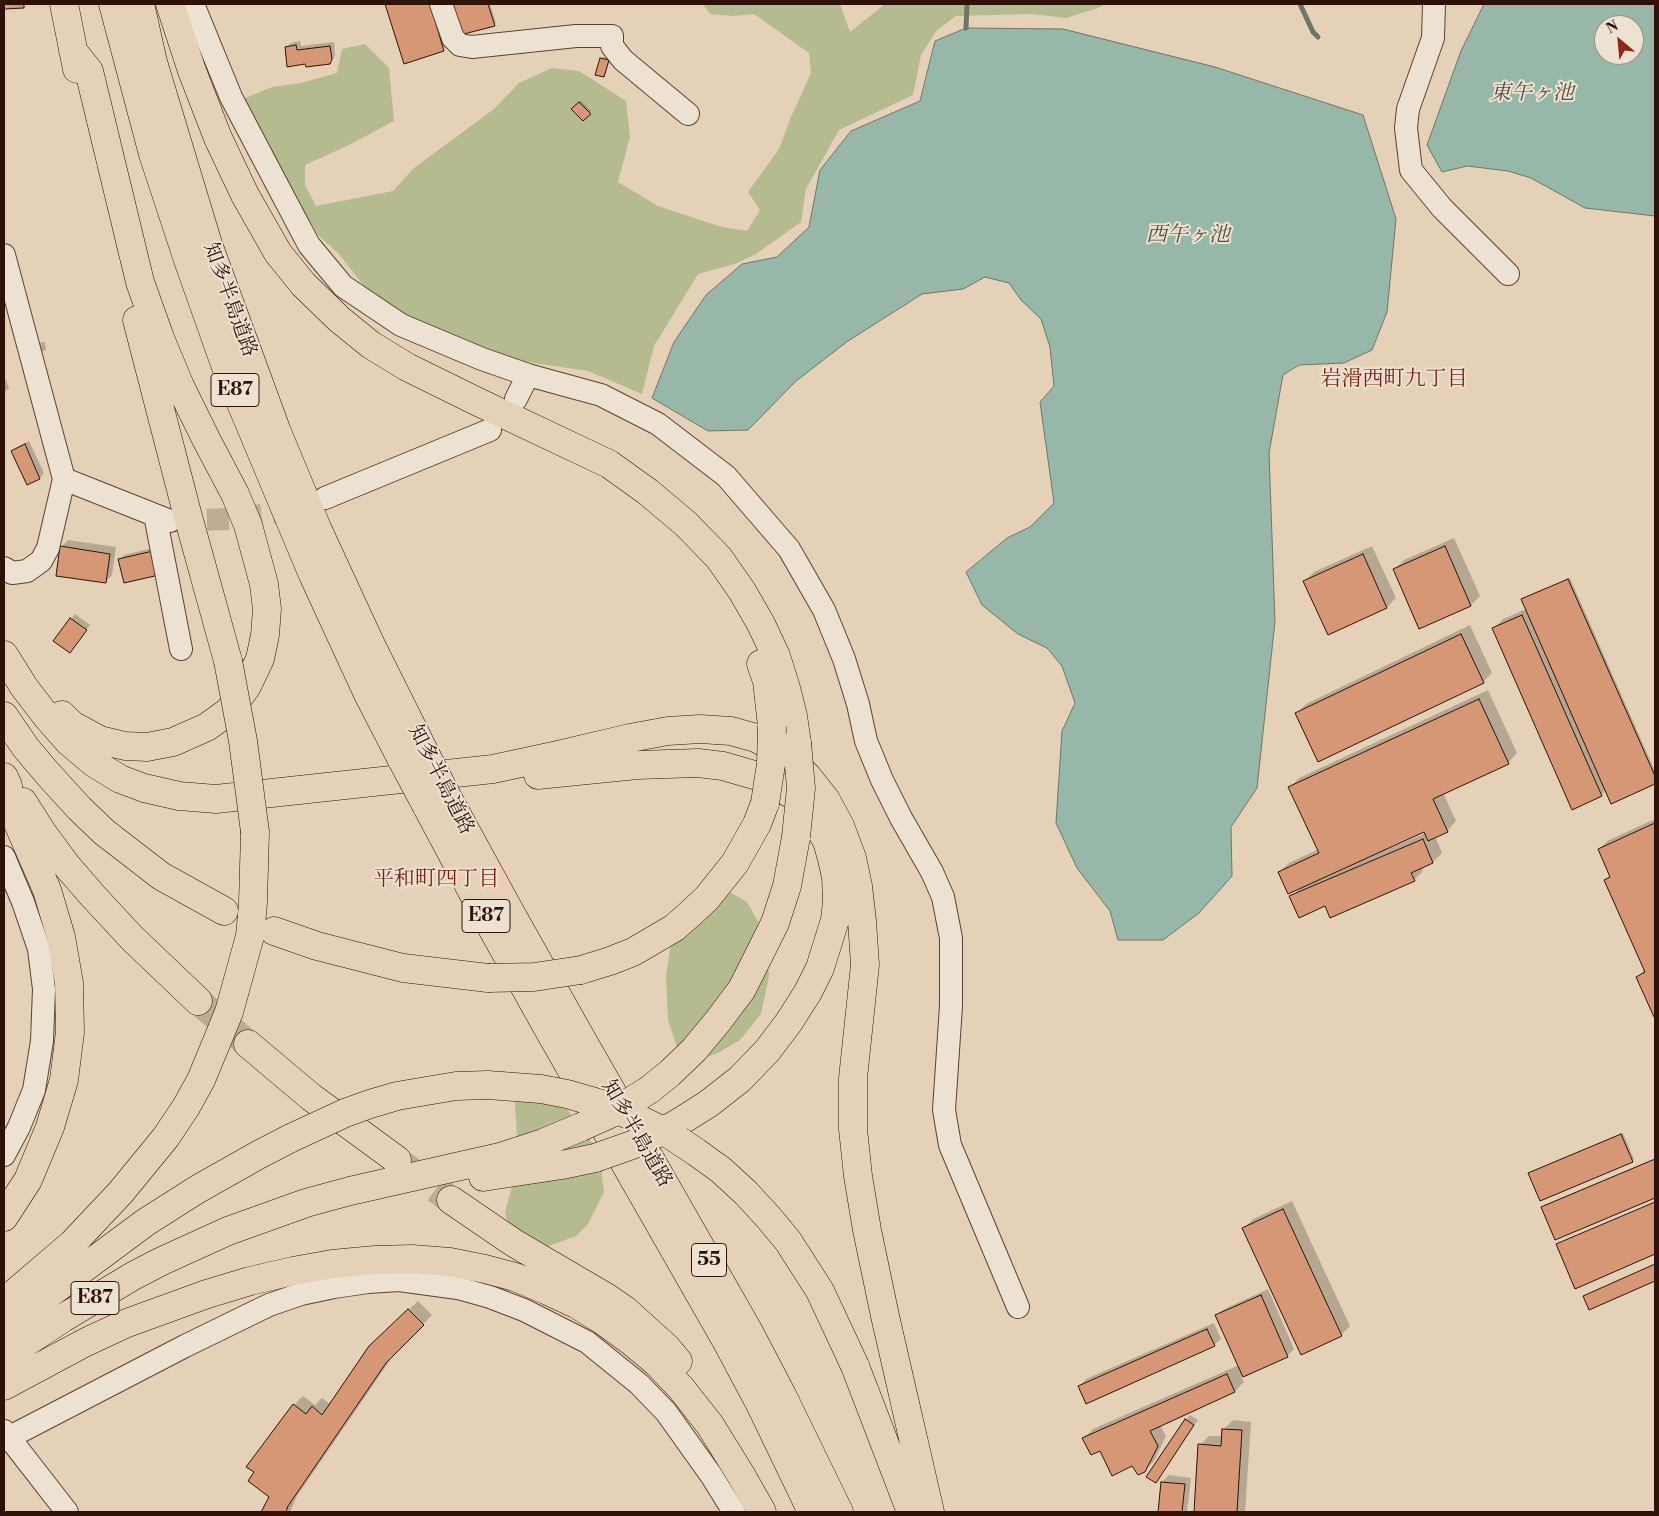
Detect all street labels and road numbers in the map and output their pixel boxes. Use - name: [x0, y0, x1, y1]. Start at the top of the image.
- street label: 知多半島道路: [197, 240, 261, 360]
- road number: E87: [211, 374, 259, 406]
- street label: 知多半島道路: [402, 721, 478, 839]
- road number: E87: [462, 899, 510, 932]
- street label: 知多半島道路: [596, 1076, 676, 1192]
- road number: 55: [692, 1244, 726, 1276]
- road number: E87: [71, 1282, 119, 1315]

